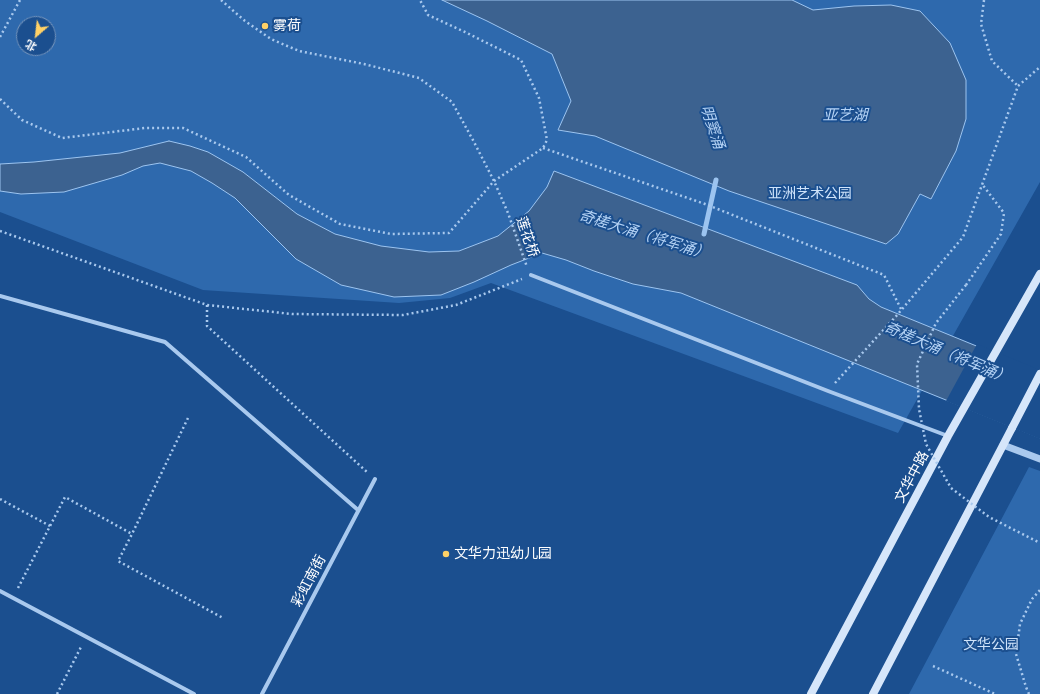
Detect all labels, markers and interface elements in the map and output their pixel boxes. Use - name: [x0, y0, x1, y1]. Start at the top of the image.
- north arrow: [16, 16, 56, 56]
- place label: 雾荷: [273, 18, 301, 34]
- marker: 雾荷: [260, 21, 270, 31]
- text: 北: [23, 37, 39, 54]
- water label: 明窦涌: [696, 103, 728, 151]
- water label: 亚艺湖: [823, 107, 867, 125]
- park label: 亚洲艺术公园: [768, 186, 852, 202]
- water label: 奇槎大涌（将军涌）: [577, 207, 711, 263]
- street label: 莲花桥: [512, 214, 542, 260]
- water label: 奇槎大涌（将军涌）: [881, 318, 1013, 388]
- street label: 文华中路: [891, 448, 933, 506]
- place label: 文华力迅幼儿园: [454, 546, 552, 562]
- marker: 文华力迅幼儿园: [441, 549, 451, 559]
- street label: 彩虹南街: [288, 552, 330, 610]
- park label: 文华公园: [963, 637, 1019, 653]

